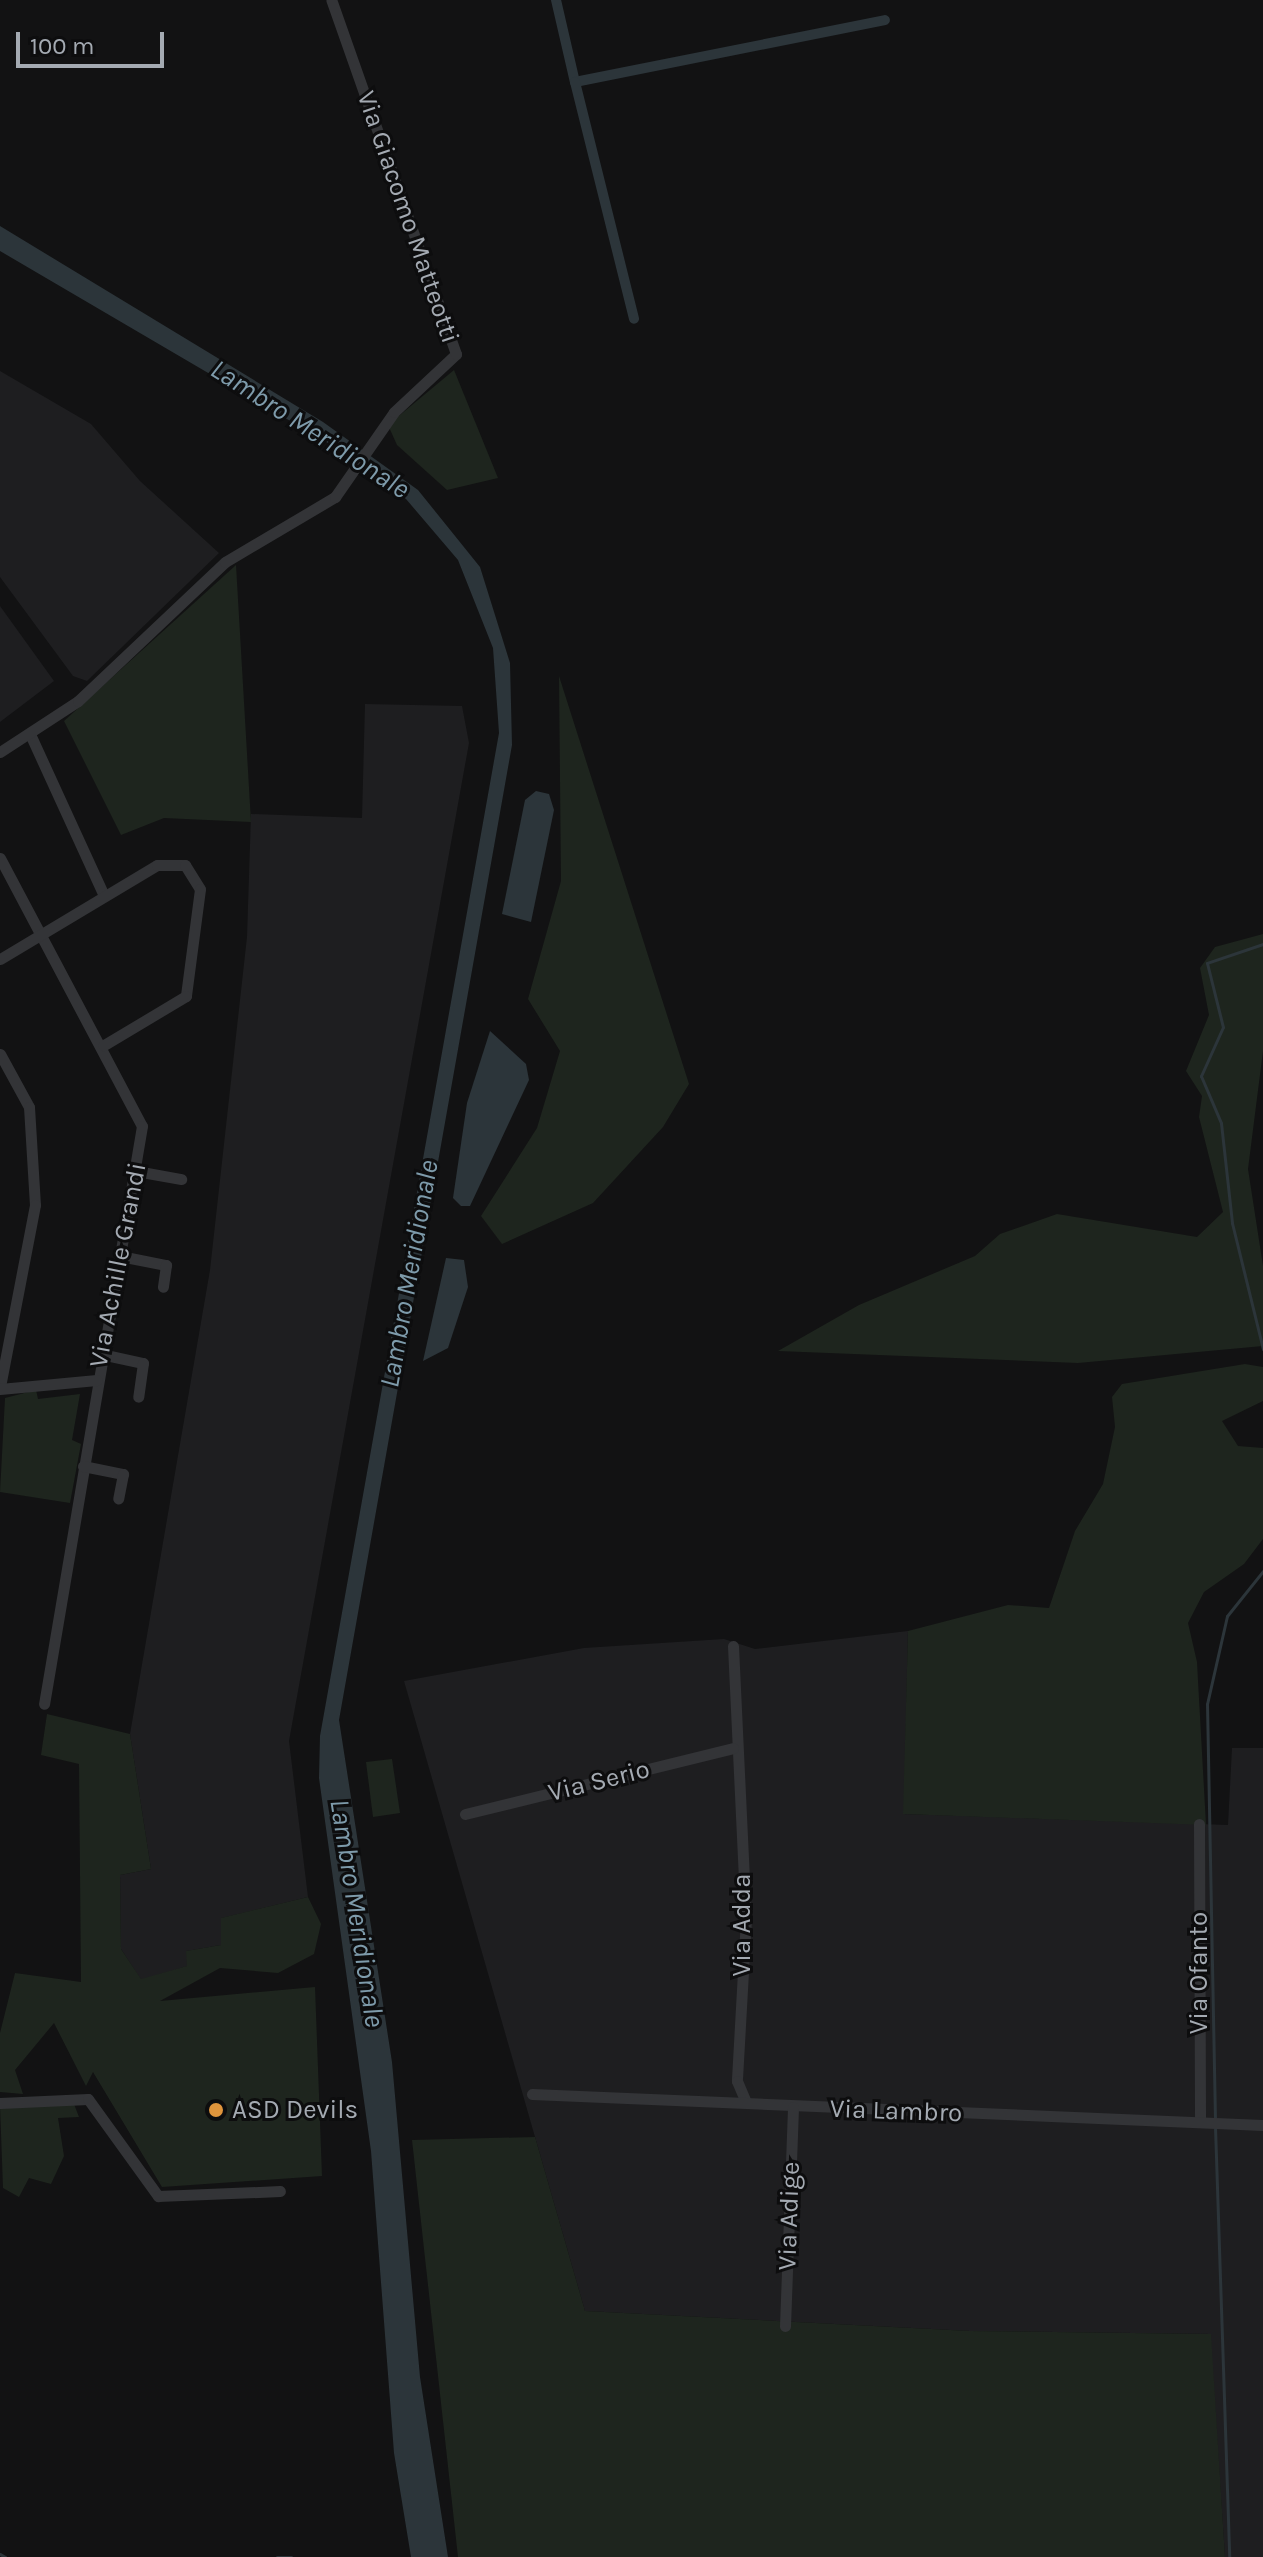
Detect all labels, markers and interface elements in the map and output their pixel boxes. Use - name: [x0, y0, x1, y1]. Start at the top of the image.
- scale bar: [20, 16, 168, 66]
- text: 100 m: [30, 32, 95, 60]
- street label: Via Giacomo Matteotti: [350, 87, 466, 347]
- water label: Lambro Meridionale: [204, 352, 416, 506]
- water label: Lambro Meridionale: [372, 1158, 446, 1390]
- street label: Via Achille Grandi: [83, 1160, 153, 1370]
- street label: Via Serio: [545, 1753, 653, 1809]
- water label: Lambro Meridionale: [322, 1797, 392, 2029]
- street label: Via Adda: [726, 1874, 758, 1976]
- street label: Via Ofanto: [1183, 1912, 1215, 2034]
- street label: Via Lambro: [829, 2093, 963, 2129]
- place label: ASD Devils: [232, 2094, 358, 2126]
- marker: ASD Devils: [207, 2101, 225, 2119]
- street label: Via Adige: [772, 2161, 806, 2271]

